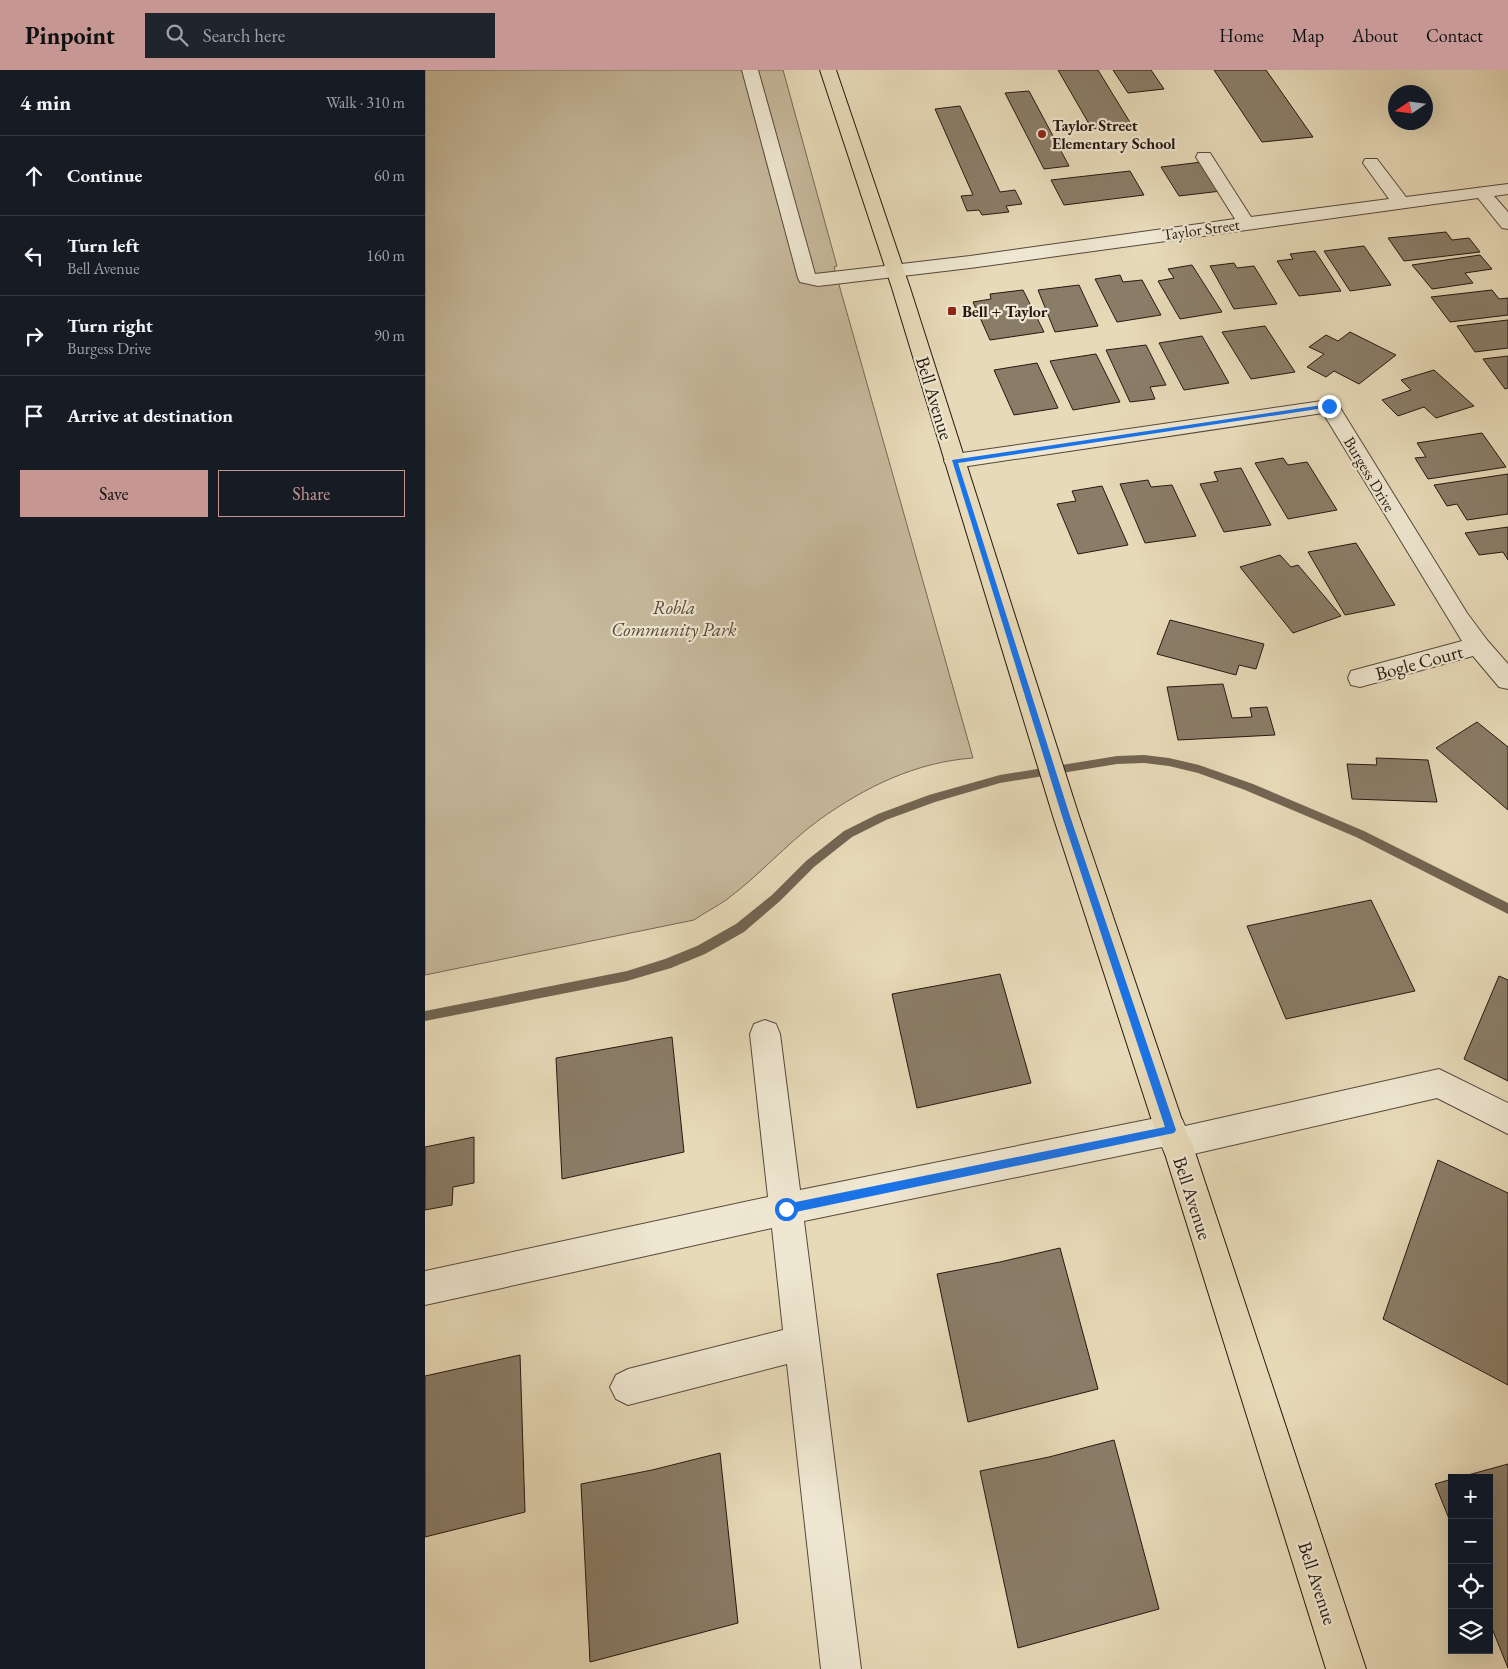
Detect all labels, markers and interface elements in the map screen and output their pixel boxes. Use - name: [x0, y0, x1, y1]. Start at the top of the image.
- search box: [145, 13, 495, 58]
- text: Pinpoint: [25, 20, 115, 51]
- icon: search: [163, 21, 191, 49]
- text: Search here: [203, 23, 285, 48]
- text: Home: [1219, 24, 1264, 47]
- text: Map: [1292, 24, 1324, 47]
- text: About: [1352, 24, 1398, 47]
- text: Contact: [1426, 24, 1483, 47]
- north arrow: [1388, 85, 1433, 130]
- text: 4 min: [20, 89, 71, 116]
- text: Walk · 310 m: [326, 92, 405, 113]
- place label: Taylor Street Elementary School: [1052, 115, 1176, 154]
- marker: Taylor Street Elementary School: [1036, 128, 1048, 140]
- icon: ahead: [20, 162, 48, 190]
- text: Continue: [67, 163, 142, 188]
- text: 60 m: [374, 165, 405, 186]
- street label: Taylor Street: [1161, 214, 1241, 245]
- text: Turn left: [67, 233, 139, 258]
- icon: left: [20, 242, 48, 270]
- text: 160 m: [366, 245, 405, 266]
- text: Bell Avenue: [67, 258, 139, 279]
- place label: Bell + Taylor: [962, 301, 1048, 322]
- marker: Bell + Taylor: [946, 305, 958, 317]
- text: Turn right: [67, 313, 153, 338]
- icon: right: [20, 322, 48, 350]
- text: 90 m: [374, 325, 405, 346]
- text: Burgess Drive: [67, 338, 151, 359]
- street label: Bell Avenue: [910, 353, 959, 443]
- route end: [1318, 395, 1341, 418]
- icon: arrive: [20, 402, 48, 430]
- text: Arrive at destination: [67, 403, 233, 428]
- street label: Burgess Drive: [1339, 433, 1400, 516]
- button: Save: [20, 470, 208, 517]
- button: Share: [218, 470, 405, 517]
- park label: Robla Community Park: [611, 595, 737, 642]
- street label: Bogle Court: [1373, 639, 1466, 686]
- street label: Bell Avenue: [1167, 1153, 1218, 1243]
- route start: [775, 1198, 798, 1221]
- map controls: [1448, 1474, 1493, 1654]
- button: +: [1448, 1474, 1493, 1519]
- button: −: [1448, 1519, 1493, 1564]
- street label: Bell Avenue: [1292, 1538, 1343, 1628]
- button: locate: [1448, 1564, 1493, 1609]
- button: layers: [1448, 1609, 1493, 1654]

